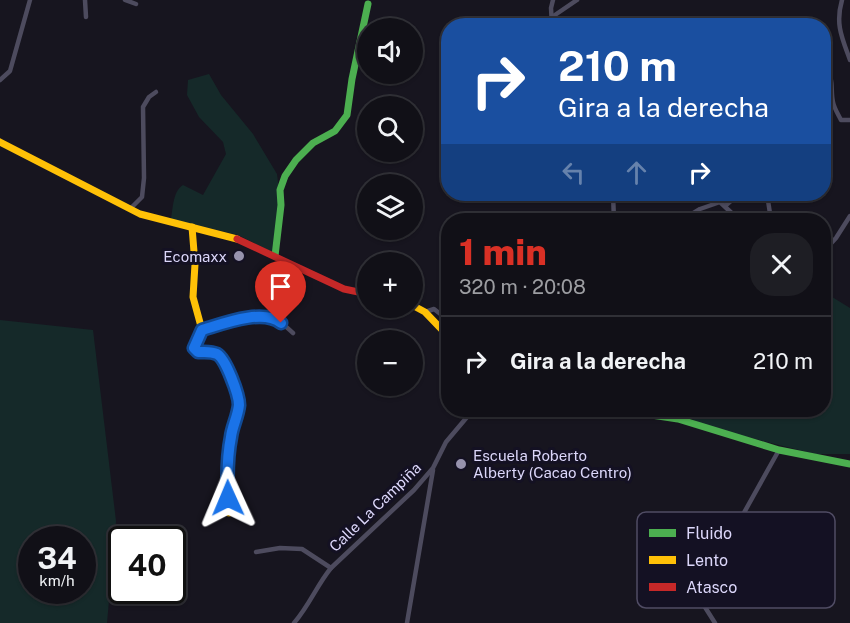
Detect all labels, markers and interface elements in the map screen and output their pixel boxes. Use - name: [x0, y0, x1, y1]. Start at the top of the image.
- map controls: [357, 18, 423, 396]
- button: sound: [357, 18, 423, 84]
- text: 210 m: [558, 41, 677, 90]
- icon: right: [459, 42, 537, 120]
- text: Gira a la derecha: [558, 91, 769, 123]
- button: search: [357, 96, 423, 162]
- icon: left: [557, 156, 590, 189]
- icon: ahead: [620, 156, 653, 189]
- icon: right: [683, 156, 716, 189]
- button: layers: [357, 174, 423, 240]
- text: 1 min: [459, 231, 547, 273]
- button: close: [750, 233, 813, 296]
- place label: Ecomaxx: [163, 248, 227, 265]
- marker: Ecomaxx: [232, 249, 246, 263]
- button: +: [357, 252, 423, 318]
- pin: [255, 261, 306, 323]
- icon: arrive: [264, 270, 297, 303]
- text: 320 m · 20:08: [459, 275, 586, 299]
- button: −: [357, 330, 423, 396]
- icon: right: [459, 345, 492, 378]
- text: Gira a la derecha: [510, 348, 686, 374]
- text: 210 m: [753, 348, 813, 374]
- place label: Escuela Roberto Alberty (Cacao Centro): [473, 447, 632, 481]
- marker: Escuela Roberto Alberty (Cacao Centro): [454, 457, 468, 471]
- street label: Calle La Campiña: [326, 459, 424, 555]
- position arrow: [196, 466, 260, 530]
- legend: [637, 512, 835, 608]
- text: Fluido: [686, 524, 732, 543]
- speed limit sign: 40: [108, 526, 186, 604]
- text: 34: [37, 540, 77, 576]
- text: Lento: [686, 551, 728, 570]
- text: km/h: [39, 572, 75, 589]
- text: Atasco: [686, 578, 737, 597]

